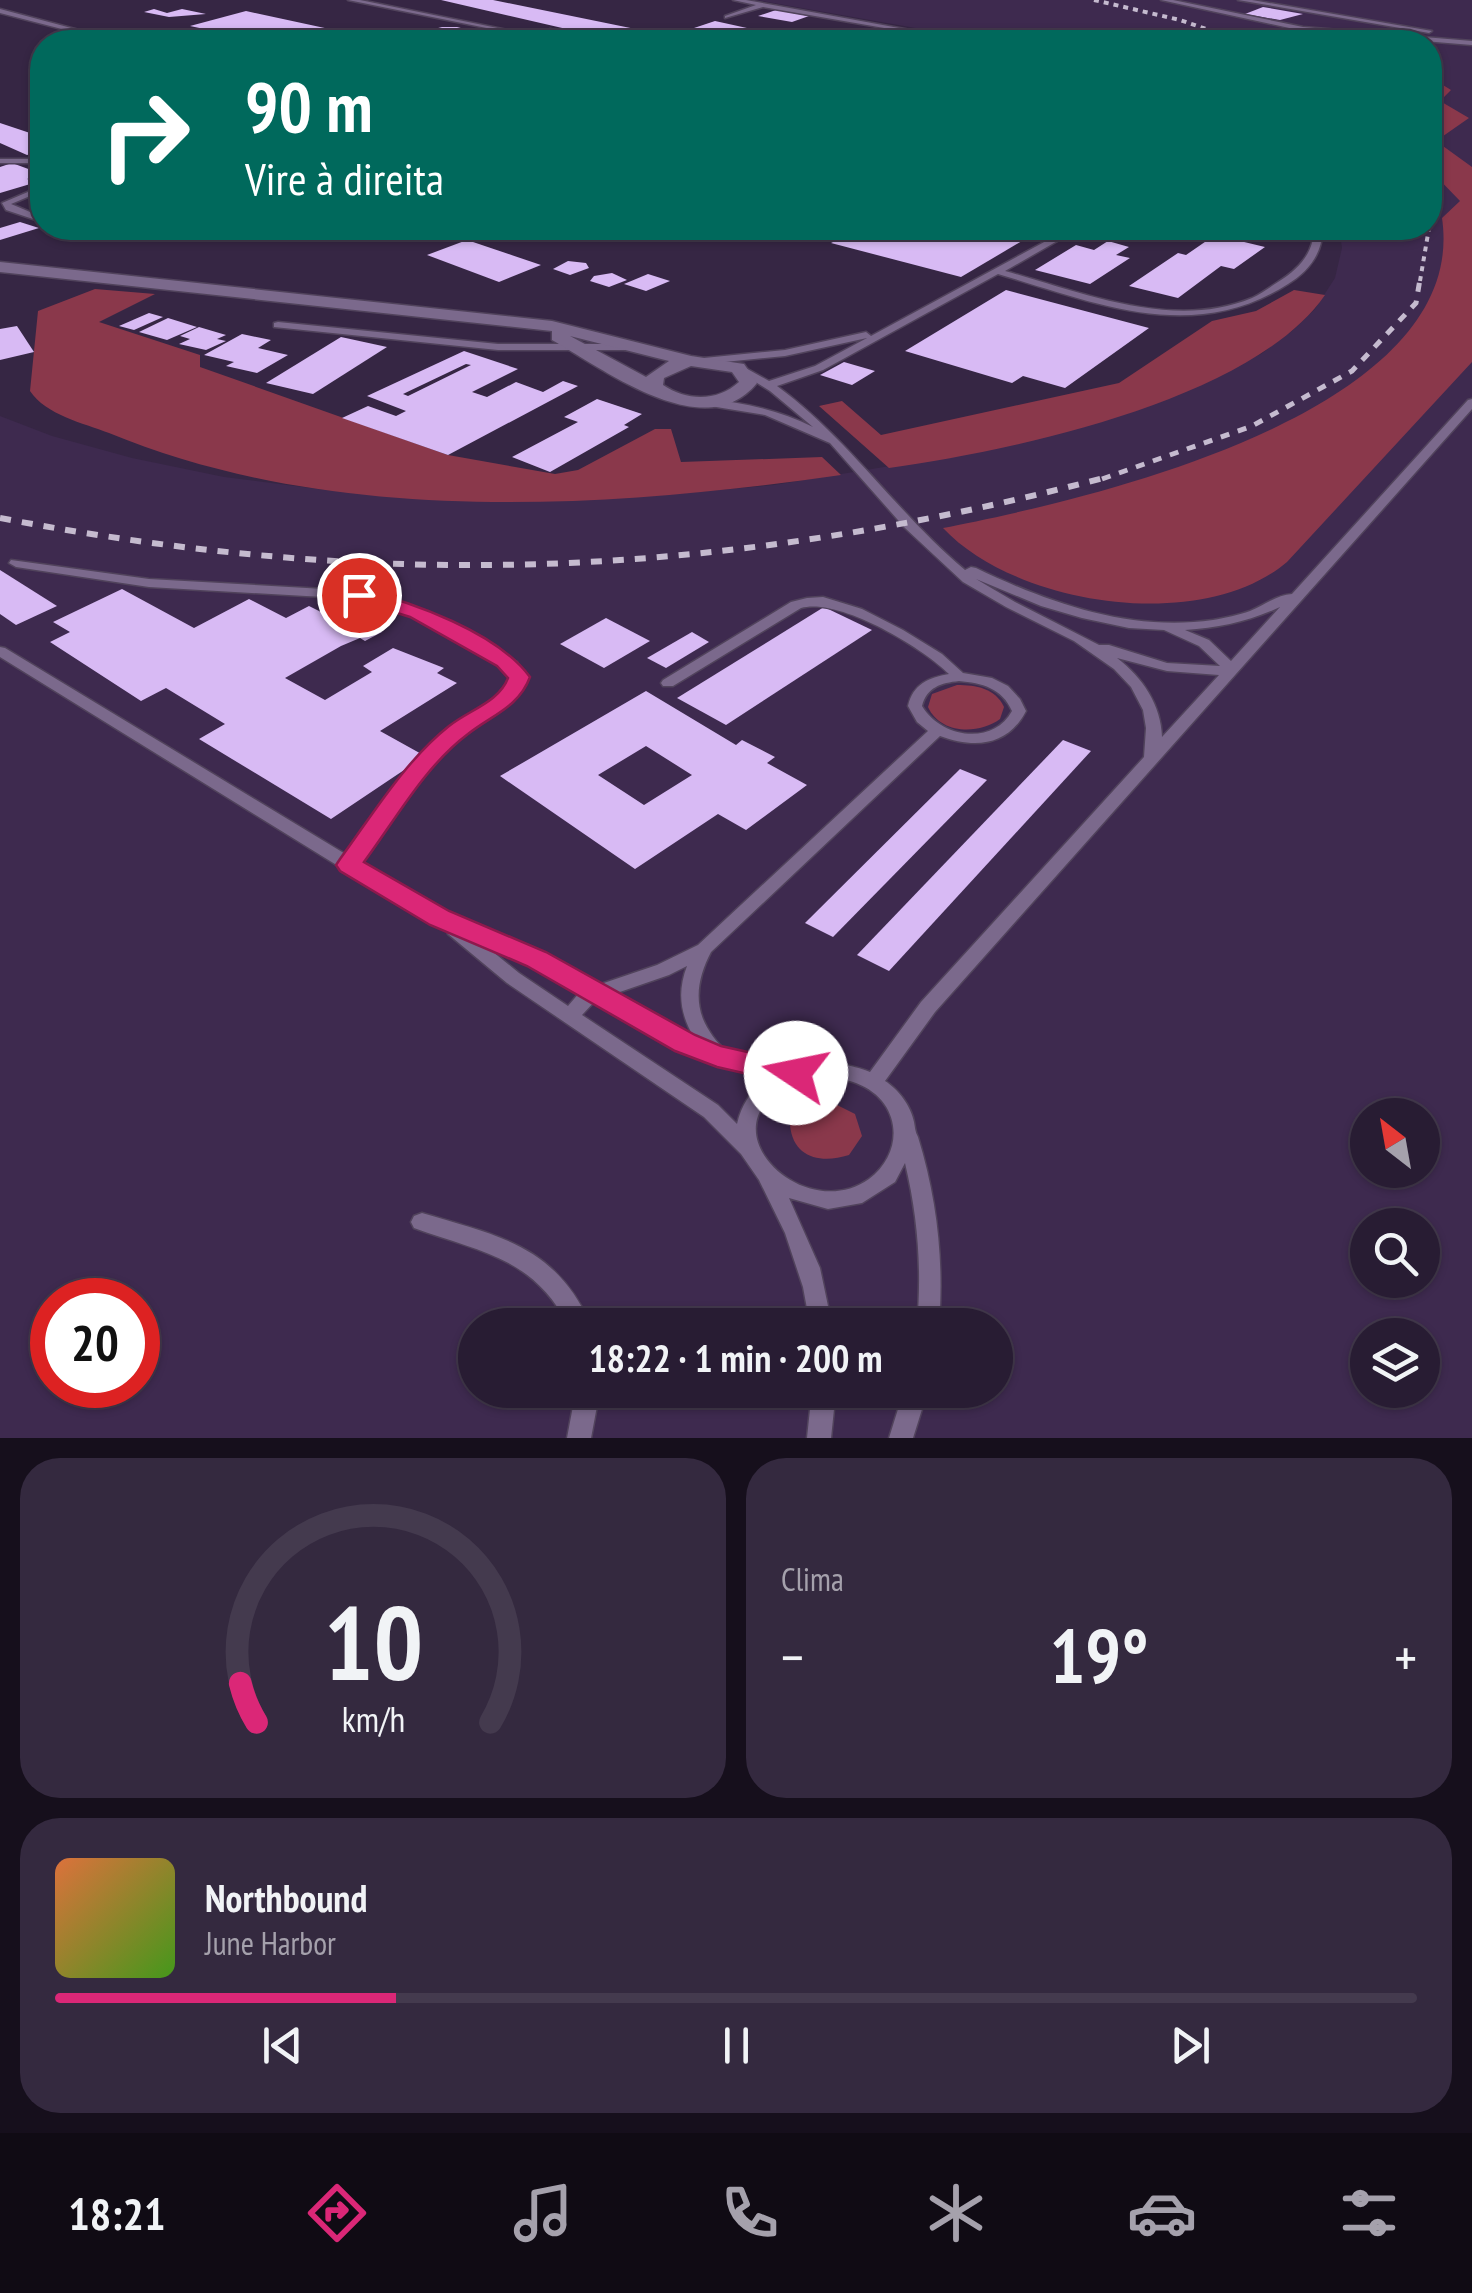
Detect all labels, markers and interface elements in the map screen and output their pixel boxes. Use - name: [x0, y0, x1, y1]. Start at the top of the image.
- text: 90 m: [245, 61, 373, 151]
- icon: right: [80, 70, 210, 200]
- text: Vire à direita: [245, 149, 444, 207]
- pin: [317, 553, 402, 638]
- icon: arrive: [332, 568, 387, 623]
- position arrow: [744, 1021, 848, 1125]
- north arrow: [1350, 1098, 1440, 1188]
- map controls: [1350, 1098, 1440, 1408]
- button: search: [1350, 1208, 1440, 1298]
- speed limit sign: 20: [30, 1278, 160, 1408]
- button: layers: [1350, 1318, 1440, 1408]
- text: 18:22 · 1 min · 200 m: [589, 1333, 882, 1382]
- text: Clima: [781, 1558, 844, 1600]
- text: 10: [323, 1574, 423, 1709]
- text: 19°: [1049, 1607, 1149, 1704]
- text: −: [781, 1621, 804, 1692]
- text: +: [1394, 1621, 1417, 1692]
- text: km/h: [341, 1696, 405, 1742]
- text: Northbound: [205, 1873, 367, 1922]
- text: June Harbor: [205, 1922, 336, 1964]
- icon: previous: [255, 2018, 310, 2073]
- icon: pause: [709, 2018, 764, 2073]
- icon: next: [1163, 2018, 1218, 2073]
- icon: directions: [302, 2178, 372, 2248]
- icon: music: [508, 2178, 578, 2248]
- icon: phone: [715, 2178, 785, 2248]
- icon: climate: [921, 2178, 991, 2248]
- icon: car: [1127, 2178, 1197, 2248]
- icon: filters: [1334, 2178, 1404, 2248]
- text: 18:21: [68, 2184, 166, 2242]

